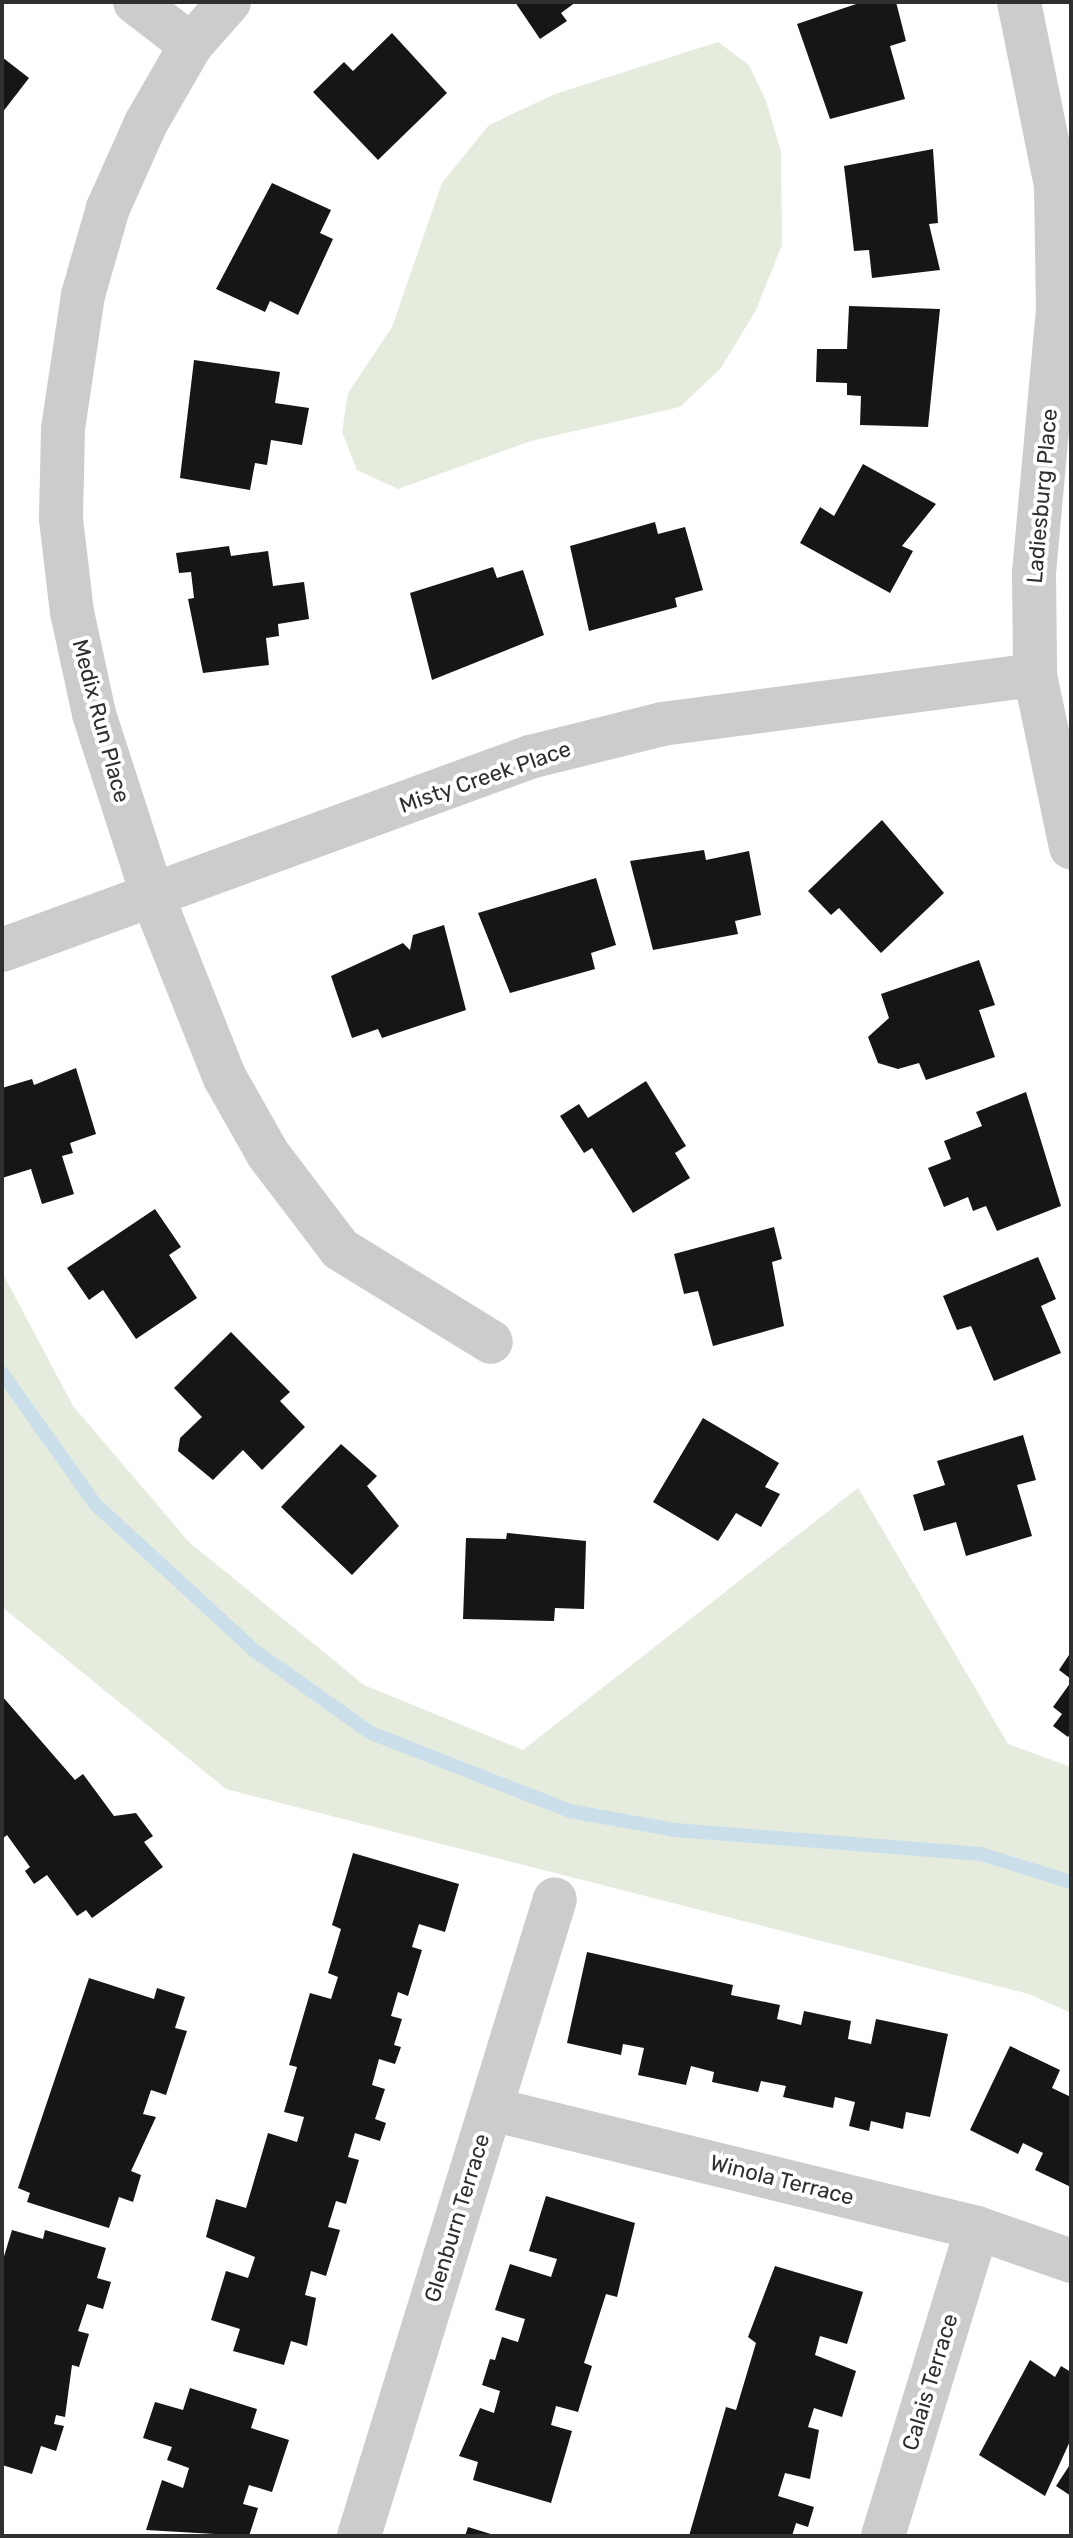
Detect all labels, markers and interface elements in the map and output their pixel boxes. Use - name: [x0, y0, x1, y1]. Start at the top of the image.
- street label: Ladiesburg Place: [1021, 407, 1063, 585]
- street label: Medix Run Place: [67, 636, 135, 806]
- street label: Misty Creek Place: [395, 735, 575, 819]
- street label: Glenburn Terrace: [419, 2130, 495, 2306]
- street label: Winola Terrace: [707, 2149, 857, 2211]
- street label: Calais Terrace: [897, 2310, 963, 2454]

